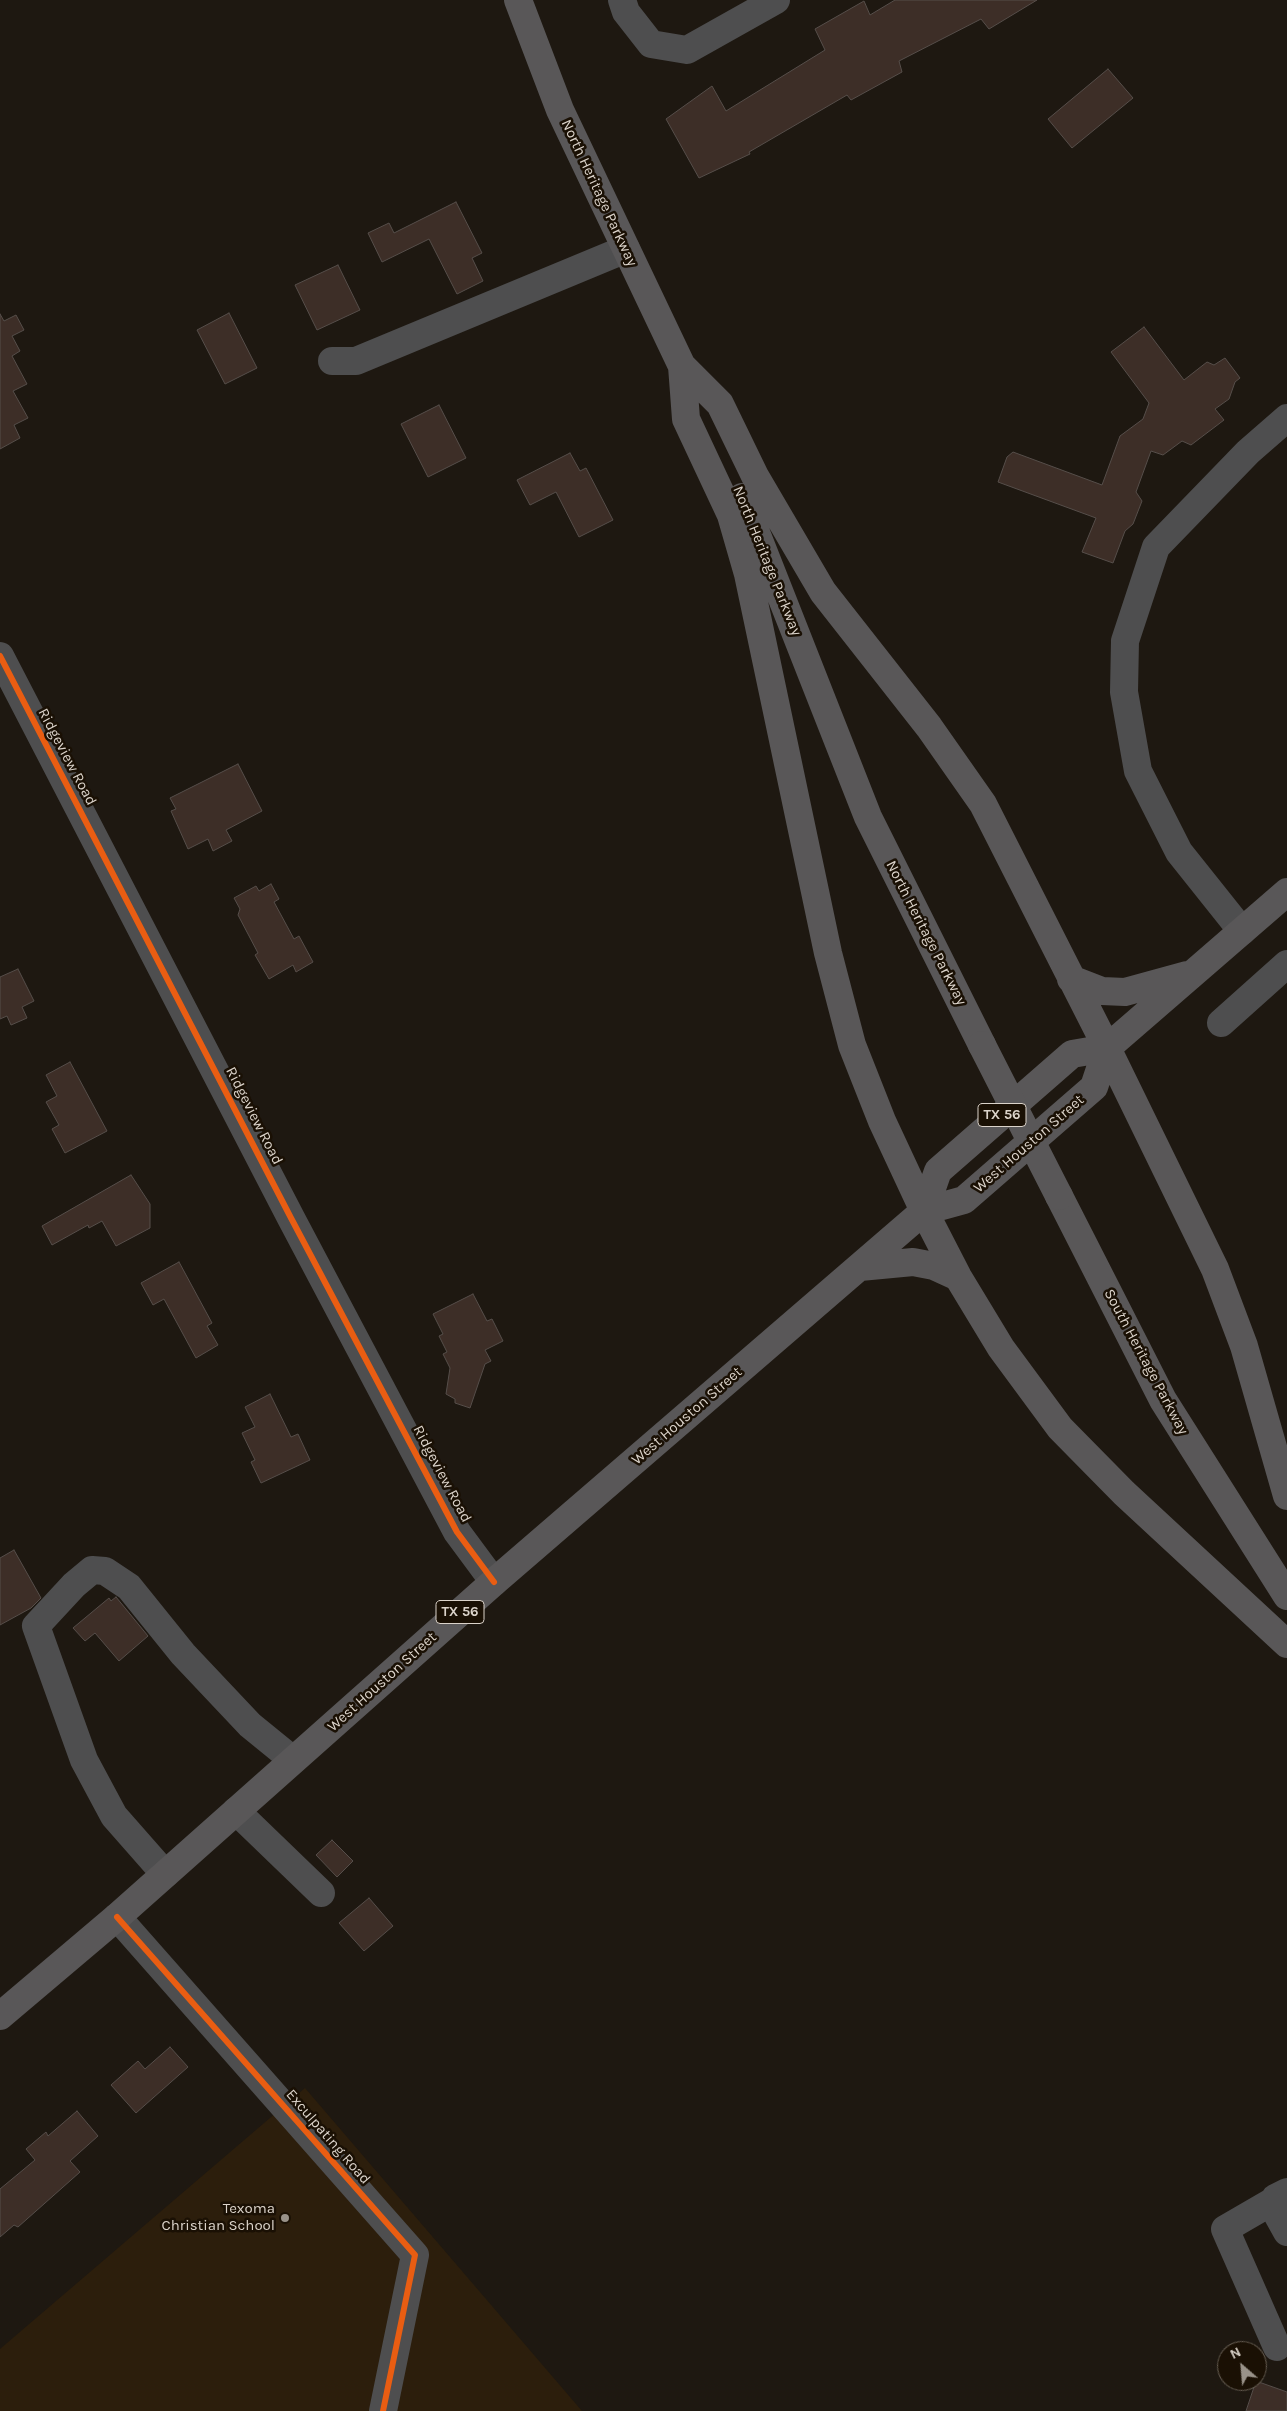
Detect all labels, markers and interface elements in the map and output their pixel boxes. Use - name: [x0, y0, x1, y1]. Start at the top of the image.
- street label: North Heritage Parkway: [557, 117, 641, 269]
- street label: North Heritage Parkway: [729, 483, 805, 639]
- street label: Ridgeview Road: [34, 705, 100, 809]
- street label: North Heritage Parkway: [882, 858, 970, 1008]
- street label: Ridgeview Road: [222, 1064, 286, 1168]
- street label: West Houston Street: [970, 1091, 1088, 1197]
- road number: TX 56: [978, 1104, 1026, 1126]
- street label: South Heritage Parkway: [1100, 1286, 1192, 1438]
- street label: West Houston Street: [628, 1363, 746, 1469]
- street label: Ridgeview Road: [409, 1422, 475, 1526]
- road number: TX 56: [436, 1600, 484, 1624]
- street label: West Houston Street: [324, 1628, 440, 1736]
- street label: Exculpating Road: [282, 2086, 374, 2188]
- place label: Texoma Christian School: [162, 2200, 275, 2235]
- marker: Texoma Christian School: [279, 2212, 291, 2224]
- north arrow: [1217, 2341, 1267, 2391]
- text: N: [1227, 2343, 1244, 2363]

